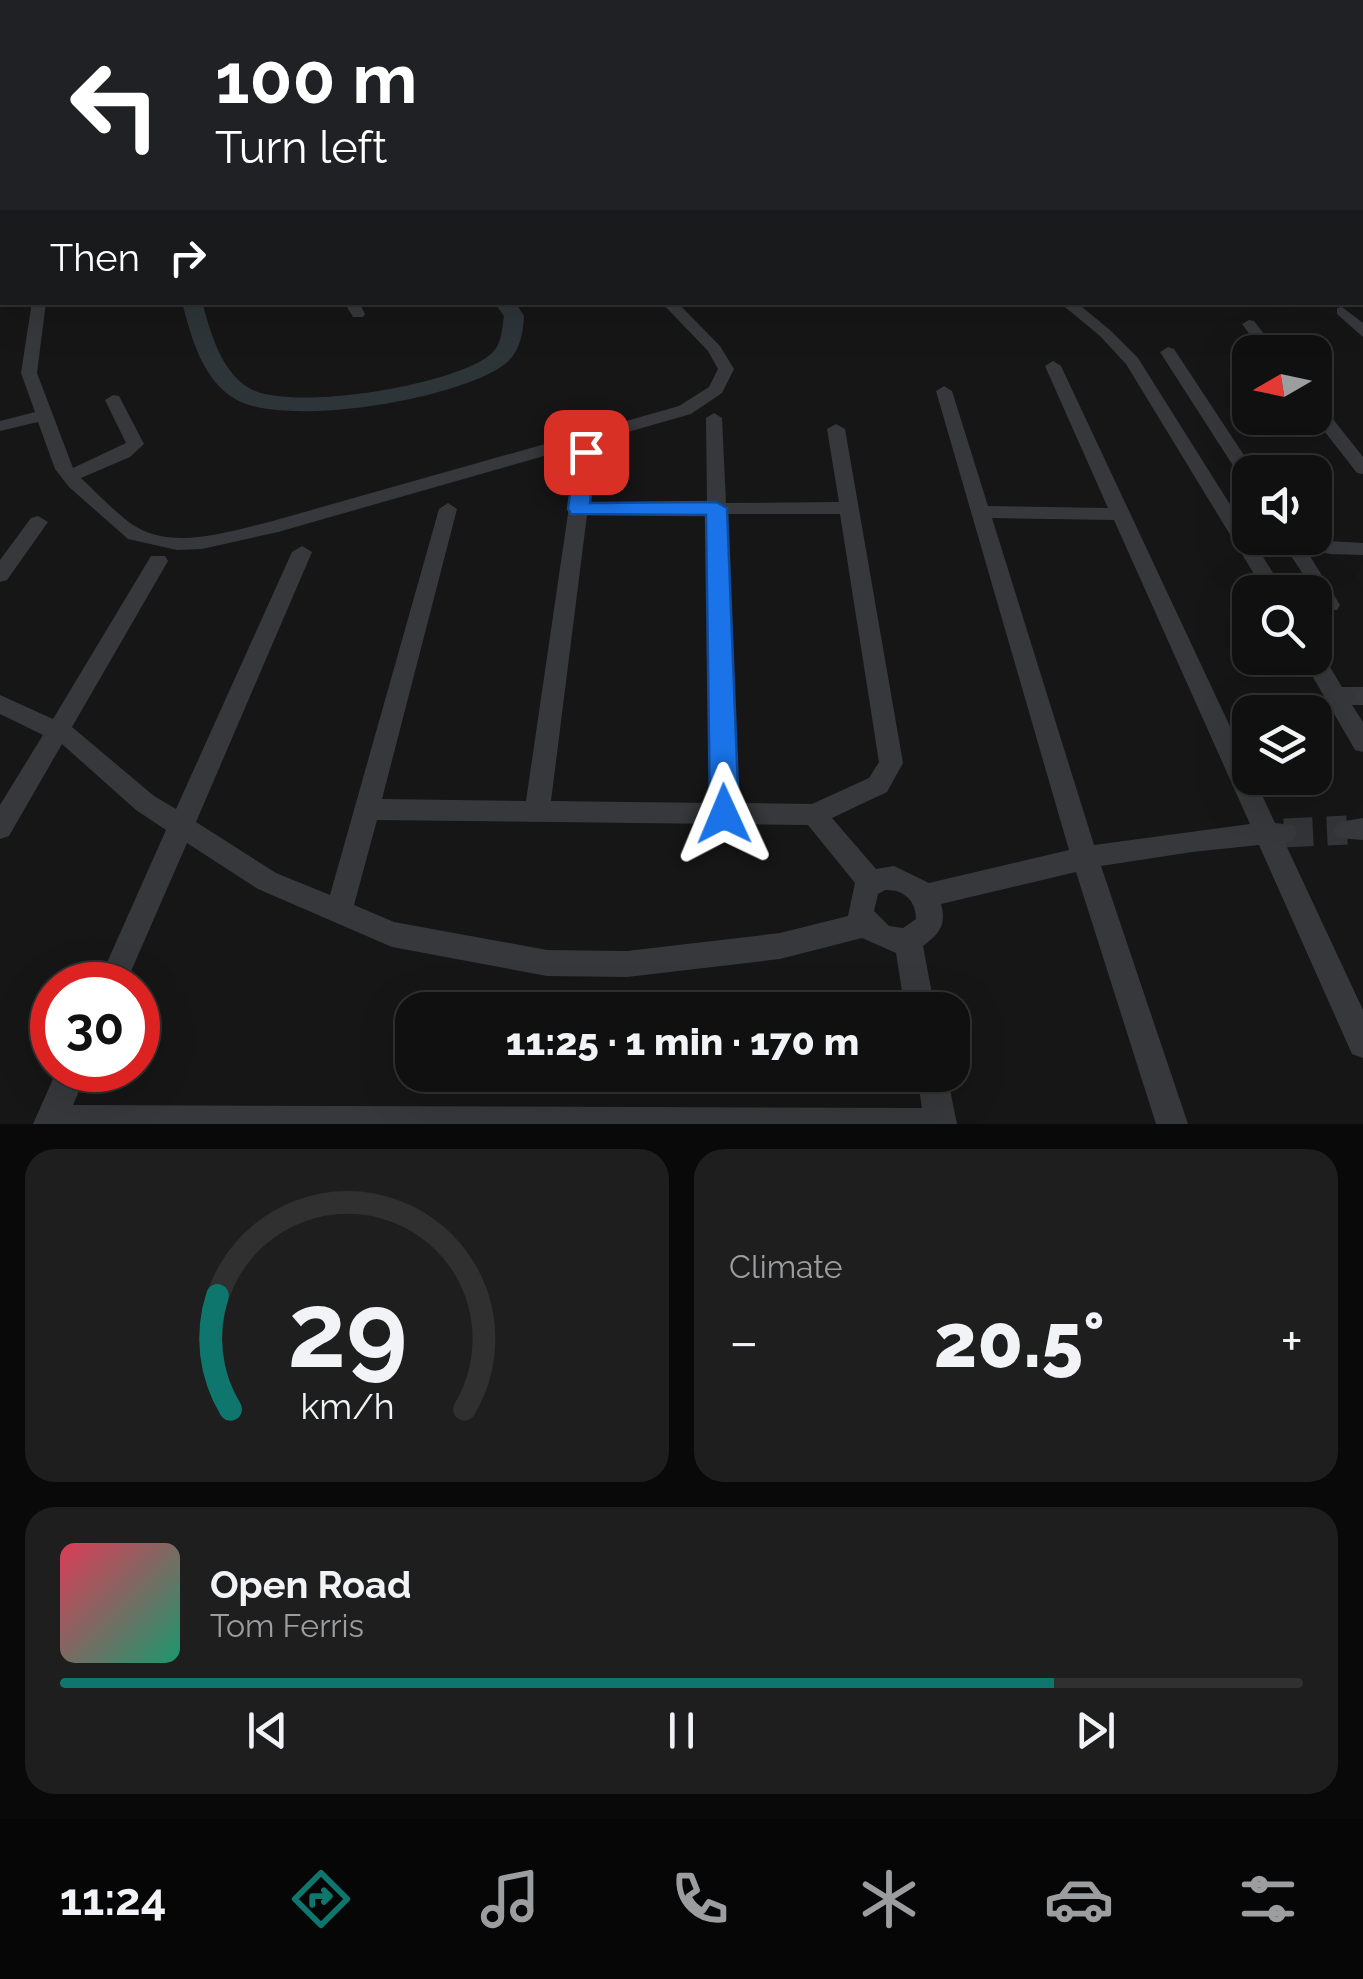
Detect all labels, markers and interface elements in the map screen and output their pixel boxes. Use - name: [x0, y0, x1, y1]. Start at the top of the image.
- text: 100 m: [215, 37, 418, 119]
- icon: left: [50, 40, 180, 170]
- text: Turn left: [215, 121, 387, 174]
- icon: right: [160, 230, 215, 285]
- text: Then: [50, 235, 140, 280]
- north arrow: [1232, 335, 1332, 435]
- map controls: [1232, 335, 1332, 795]
- pin: [544, 410, 629, 495]
- icon: arrive: [559, 425, 614, 480]
- button: sound: [1232, 455, 1332, 555]
- button: search: [1232, 575, 1332, 675]
- button: layers: [1232, 695, 1332, 795]
- position arrow: [672, 762, 776, 866]
- speed limit sign: 30: [30, 962, 160, 1092]
- text: 11:25 · 1 min · 170 m: [506, 1019, 859, 1064]
- text: Climate: [729, 1248, 843, 1285]
- text: 29: [287, 1269, 407, 1391]
- text: 20.5°: [934, 1296, 1105, 1385]
- text: −: [729, 1309, 759, 1374]
- text: +: [1280, 1309, 1303, 1374]
- text: km/h: [300, 1385, 394, 1427]
- text: Open Road: [210, 1562, 411, 1607]
- text: Tom Ferris: [210, 1607, 364, 1644]
- icon: previous: [240, 1703, 295, 1758]
- icon: pause: [654, 1703, 709, 1758]
- icon: next: [1068, 1703, 1123, 1758]
- icon: directions: [286, 1864, 356, 1934]
- icon: music: [475, 1864, 545, 1934]
- icon: phone: [665, 1864, 735, 1934]
- icon: climate: [854, 1864, 924, 1934]
- icon: car: [1044, 1864, 1114, 1934]
- icon: filters: [1233, 1864, 1303, 1934]
- text: 11:24: [60, 1873, 166, 1926]

